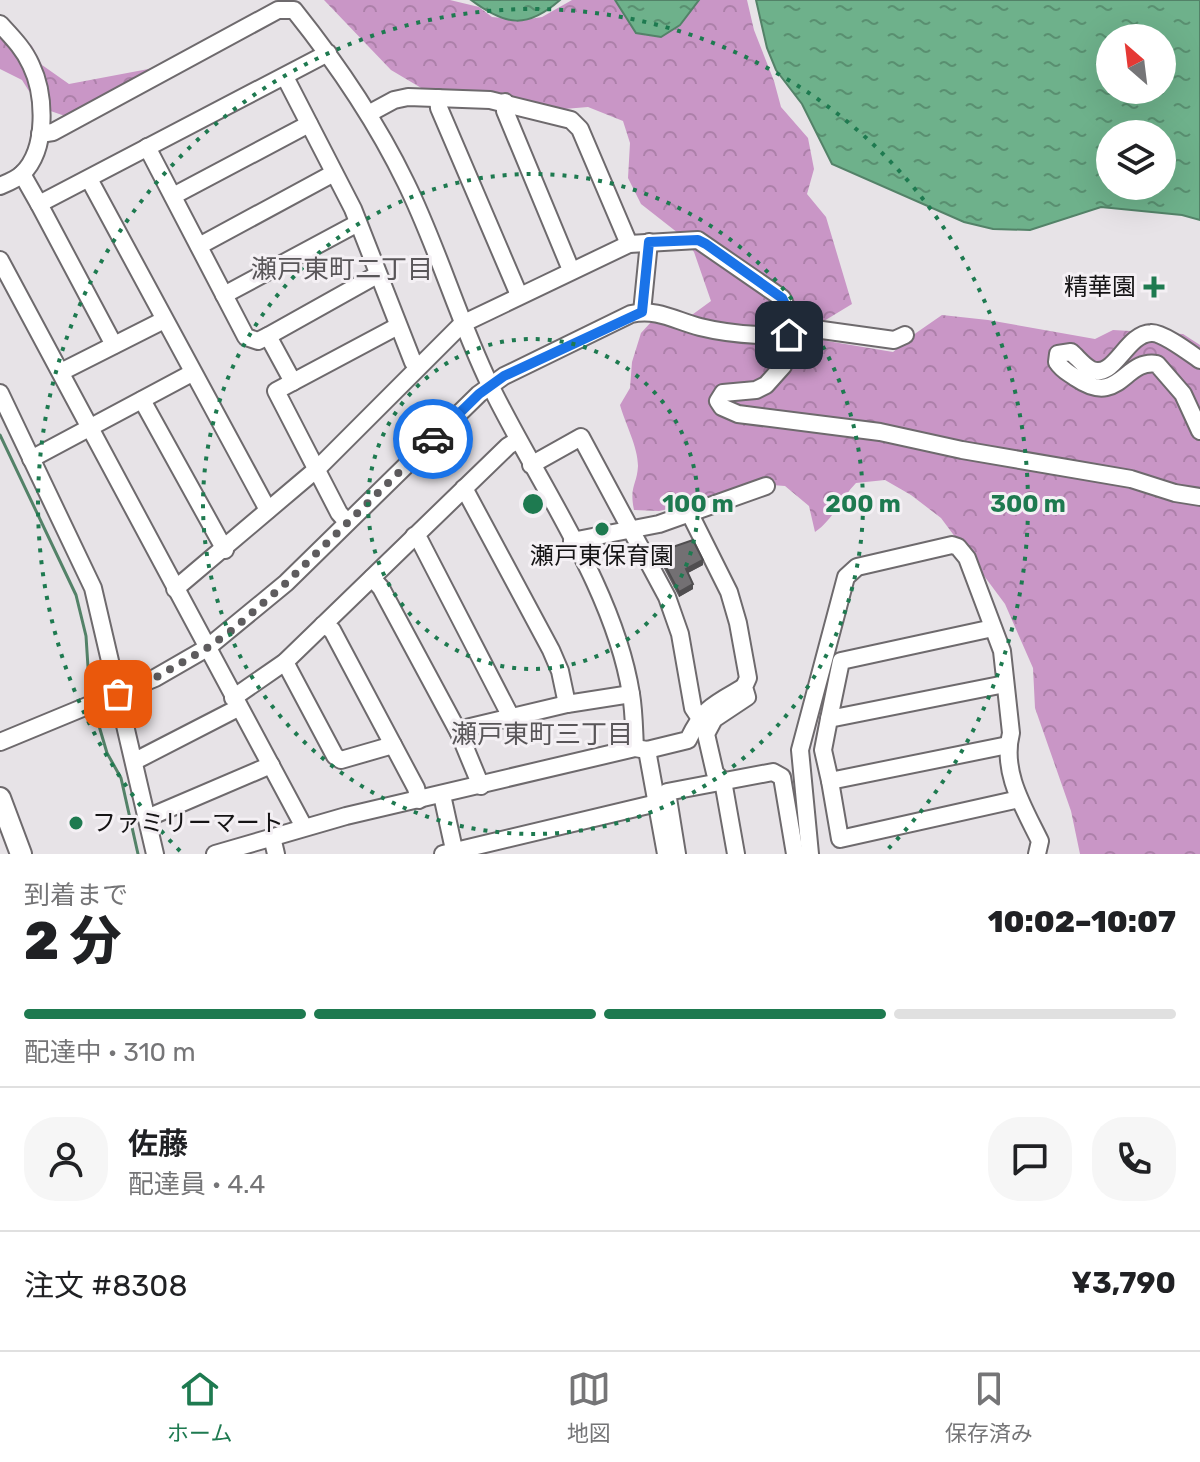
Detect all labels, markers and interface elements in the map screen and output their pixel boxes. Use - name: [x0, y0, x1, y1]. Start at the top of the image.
- north arrow: [1096, 24, 1176, 104]
- map controls: [1096, 24, 1176, 200]
- button: layers: [1096, 120, 1176, 200]
- district label: 瀬戸東町二丁目: [251, 254, 433, 285]
- place label: 精華園: [1064, 273, 1136, 301]
- marker: 精華園: [1143, 276, 1165, 298]
- pin: [755, 301, 823, 369]
- icon: home: [767, 313, 811, 357]
- courier: [393, 399, 473, 479]
- icon: car: [411, 417, 455, 461]
- centre of rings: [519, 490, 547, 518]
- text: 100 m: [662, 490, 734, 518]
- text: 200 m: [825, 490, 901, 518]
- text: 300 m: [990, 490, 1066, 518]
- marker: 瀬戸東保育園: [593, 520, 611, 538]
- place label: 瀬戸東保育園: [530, 542, 674, 570]
- pin: [84, 660, 152, 728]
- icon: bag: [96, 672, 140, 716]
- district label: 瀬戸東町三丁目: [451, 719, 633, 750]
- place label: ファミリーマート: [92, 809, 284, 837]
- marker: ファミリーマート: [67, 814, 85, 832]
- text: 到着まで: [24, 880, 128, 911]
- text: 10:02–10:07: [988, 904, 1176, 940]
- text: 2 分: [24, 910, 122, 972]
- text: 配達中 · 310 m: [24, 1037, 196, 1068]
- button: person: [24, 1117, 108, 1201]
- button: chat: [988, 1117, 1072, 1201]
- button: phone: [1092, 1117, 1176, 1201]
- text: 佐藤: [128, 1126, 188, 1162]
- text: 配達員 · 4.4: [128, 1169, 265, 1200]
- text: ¥3,790: [1071, 1265, 1176, 1301]
- text: 注文 #8308: [24, 1268, 188, 1304]
- tab: ホーム: [167, 1367, 232, 1447]
- tab: 地図: [567, 1367, 611, 1447]
- tab: 保存済み: [945, 1367, 1033, 1447]

